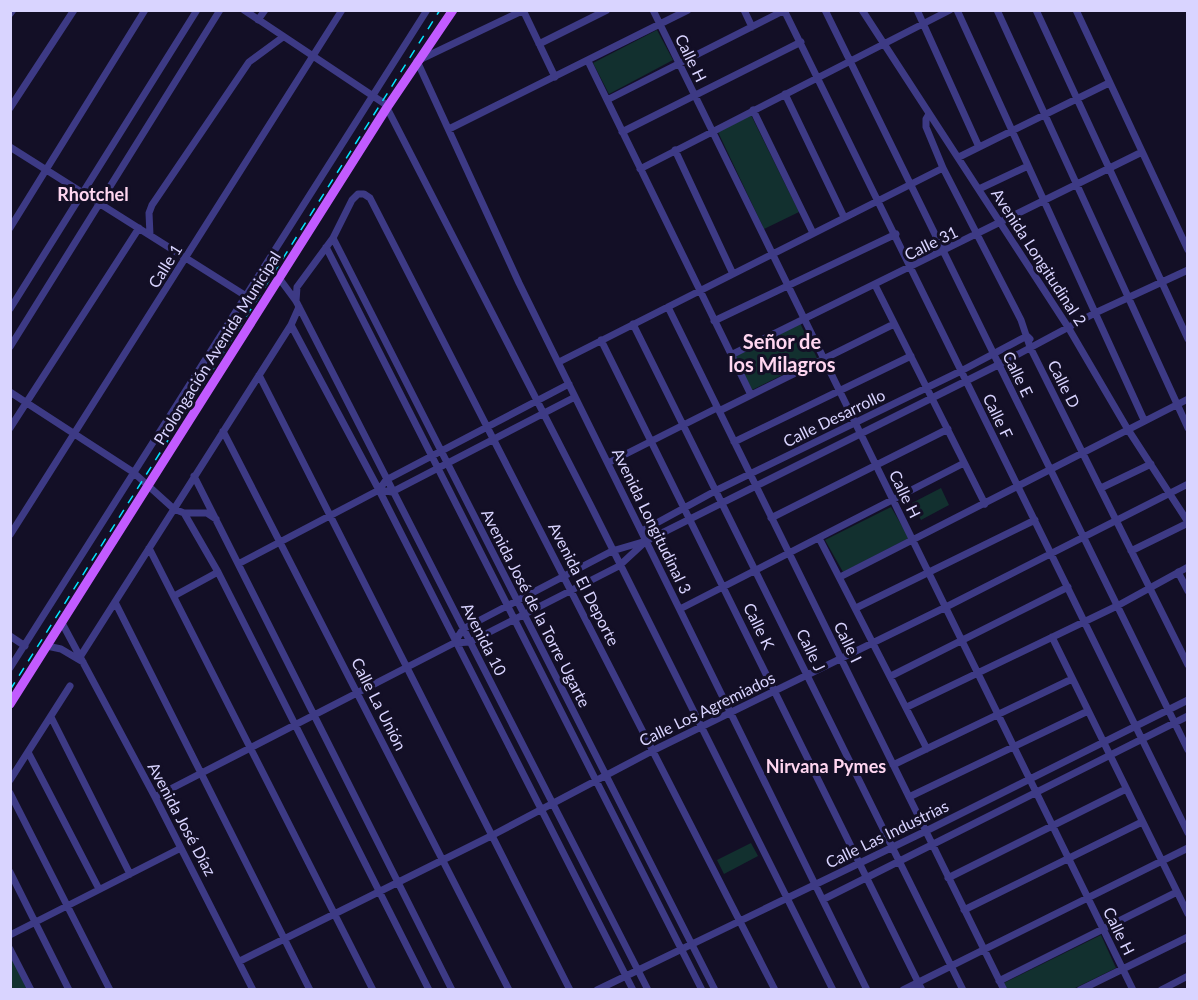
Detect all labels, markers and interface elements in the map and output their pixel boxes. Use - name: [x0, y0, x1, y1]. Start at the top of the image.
- street label: Calle H: [672, 31, 711, 85]
- district label: Rhotchel: [57, 183, 129, 205]
- street label: Avenida Longitudinal 2: [988, 185, 1091, 329]
- street label: Calle 31: [901, 221, 961, 264]
- street label: Calle 1: [144, 240, 185, 291]
- street label: Prolongación Avenida Municipal: [149, 248, 284, 448]
- district label: Señor de los Milagros: [728, 329, 836, 376]
- street label: Calle E: [999, 348, 1038, 400]
- street label: Calle D: [1044, 357, 1084, 411]
- street label: Calle Desarrollo: [780, 385, 888, 450]
- street label: Calle F: [979, 390, 1017, 441]
- street label: Avenida Longitudinal 3: [609, 445, 696, 597]
- street label: Calle H: [886, 467, 925, 521]
- street label: Avenida José de la Torre Ugarte: [478, 505, 595, 710]
- street label: Avenida El Deporte: [545, 519, 624, 649]
- street label: Avenida 10: [458, 599, 511, 678]
- street label: Calle K: [740, 599, 779, 652]
- street label: Calle I: [830, 618, 866, 665]
- street label: Calle J: [793, 625, 830, 674]
- street label: Calle La Unión: [348, 654, 411, 753]
- street label: Calle Los Agremiados: [636, 667, 778, 750]
- district label: Nirvana Pymes: [766, 755, 886, 777]
- street label: Avenida José Díaz: [144, 759, 220, 879]
- street label: Calle Las Industrias: [822, 796, 951, 872]
- street label: Calle H: [1100, 904, 1139, 958]

